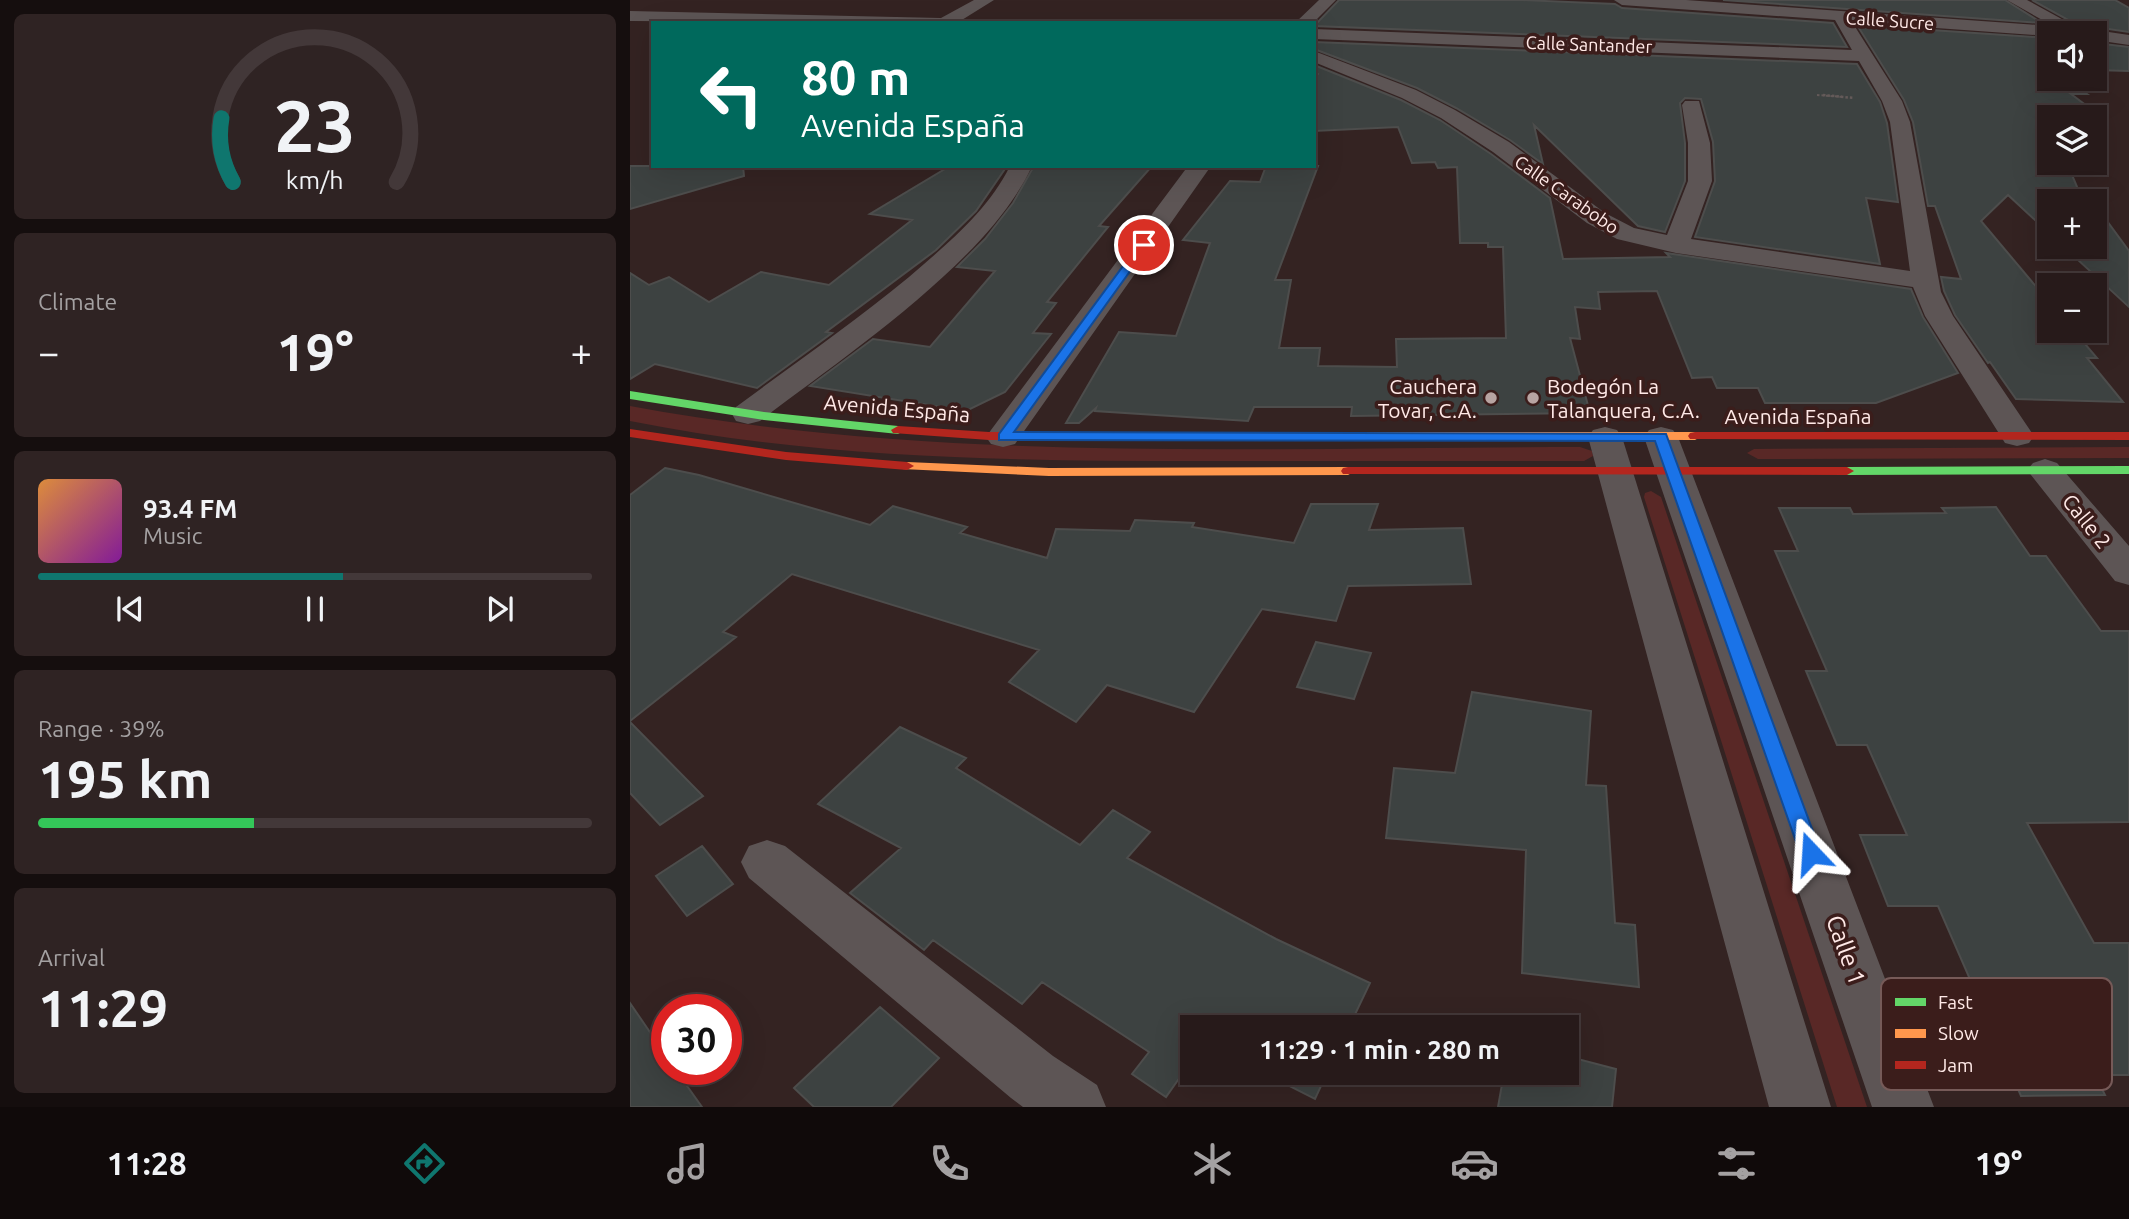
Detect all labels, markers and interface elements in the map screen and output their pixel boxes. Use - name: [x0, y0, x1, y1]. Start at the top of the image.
- street label: Calle Sucre: [1845, 7, 1935, 33]
- map controls: [2037, 21, 2107, 343]
- button: sound: [2037, 21, 2107, 91]
- street label: Calle Santander: [1525, 32, 1653, 56]
- icon: left: [686, 49, 777, 140]
- text: 80 m: [801, 49, 910, 104]
- text: 23: [274, 85, 356, 167]
- button: layers: [2037, 105, 2107, 175]
- text: Avenida España: [801, 107, 1025, 143]
- street label: Calle Carabobo: [1511, 151, 1623, 237]
- text: km/h: [286, 166, 344, 194]
- button: +: [2037, 189, 2107, 259]
- pin: [1114, 215, 1174, 275]
- icon: arrive: [1125, 226, 1163, 264]
- button: −: [2037, 273, 2107, 343]
- text: Climate: [38, 289, 117, 314]
- text: 19°: [276, 323, 354, 381]
- text: −: [38, 331, 59, 373]
- text: +: [571, 331, 592, 373]
- place label: Cauchera Tovar, C.A.: [1378, 374, 1477, 422]
- place label: Bodegón La Talanquera, C.A.: [1547, 374, 1700, 422]
- street label: Avenida España: [823, 390, 971, 426]
- marker: Cauchera Tovar, C.A.: [1483, 390, 1499, 406]
- marker: Bodegón La Talanquera, C.A.: [1525, 390, 1541, 406]
- street label: Avenida España: [1725, 404, 1871, 428]
- street label: Calle 2: [2058, 489, 2116, 553]
- text: 93.4 FM: [143, 494, 237, 523]
- text: Music: [143, 523, 202, 548]
- icon: previous: [111, 590, 149, 628]
- icon: pause: [296, 590, 334, 628]
- icon: next: [481, 590, 519, 628]
- text: Range · 39%: [38, 716, 165, 741]
- text: 195 km: [38, 750, 212, 808]
- position arrow: [1774, 816, 1848, 890]
- street label: Calle 1: [1821, 912, 1871, 988]
- text: Arrival: [38, 945, 105, 970]
- legend: [1881, 978, 2112, 1090]
- text: 11:29: [38, 979, 168, 1037]
- text: Fast: [1938, 991, 1973, 1013]
- speed limit sign: 30: [651, 994, 742, 1085]
- text: Slow: [1938, 1022, 1979, 1044]
- text: 11:29 · 1 min · 280 m: [1259, 1035, 1500, 1064]
- text: Jam: [1938, 1054, 1974, 1076]
- icon: directions: [400, 1139, 449, 1188]
- icon: music: [663, 1139, 712, 1188]
- icon: phone: [925, 1139, 974, 1188]
- icon: climate: [1188, 1139, 1237, 1188]
- icon: car: [1450, 1139, 1499, 1188]
- icon: filters: [1712, 1139, 1761, 1188]
- text: 11:28: [107, 1145, 187, 1181]
- text: 19°: [1975, 1145, 2022, 1181]

